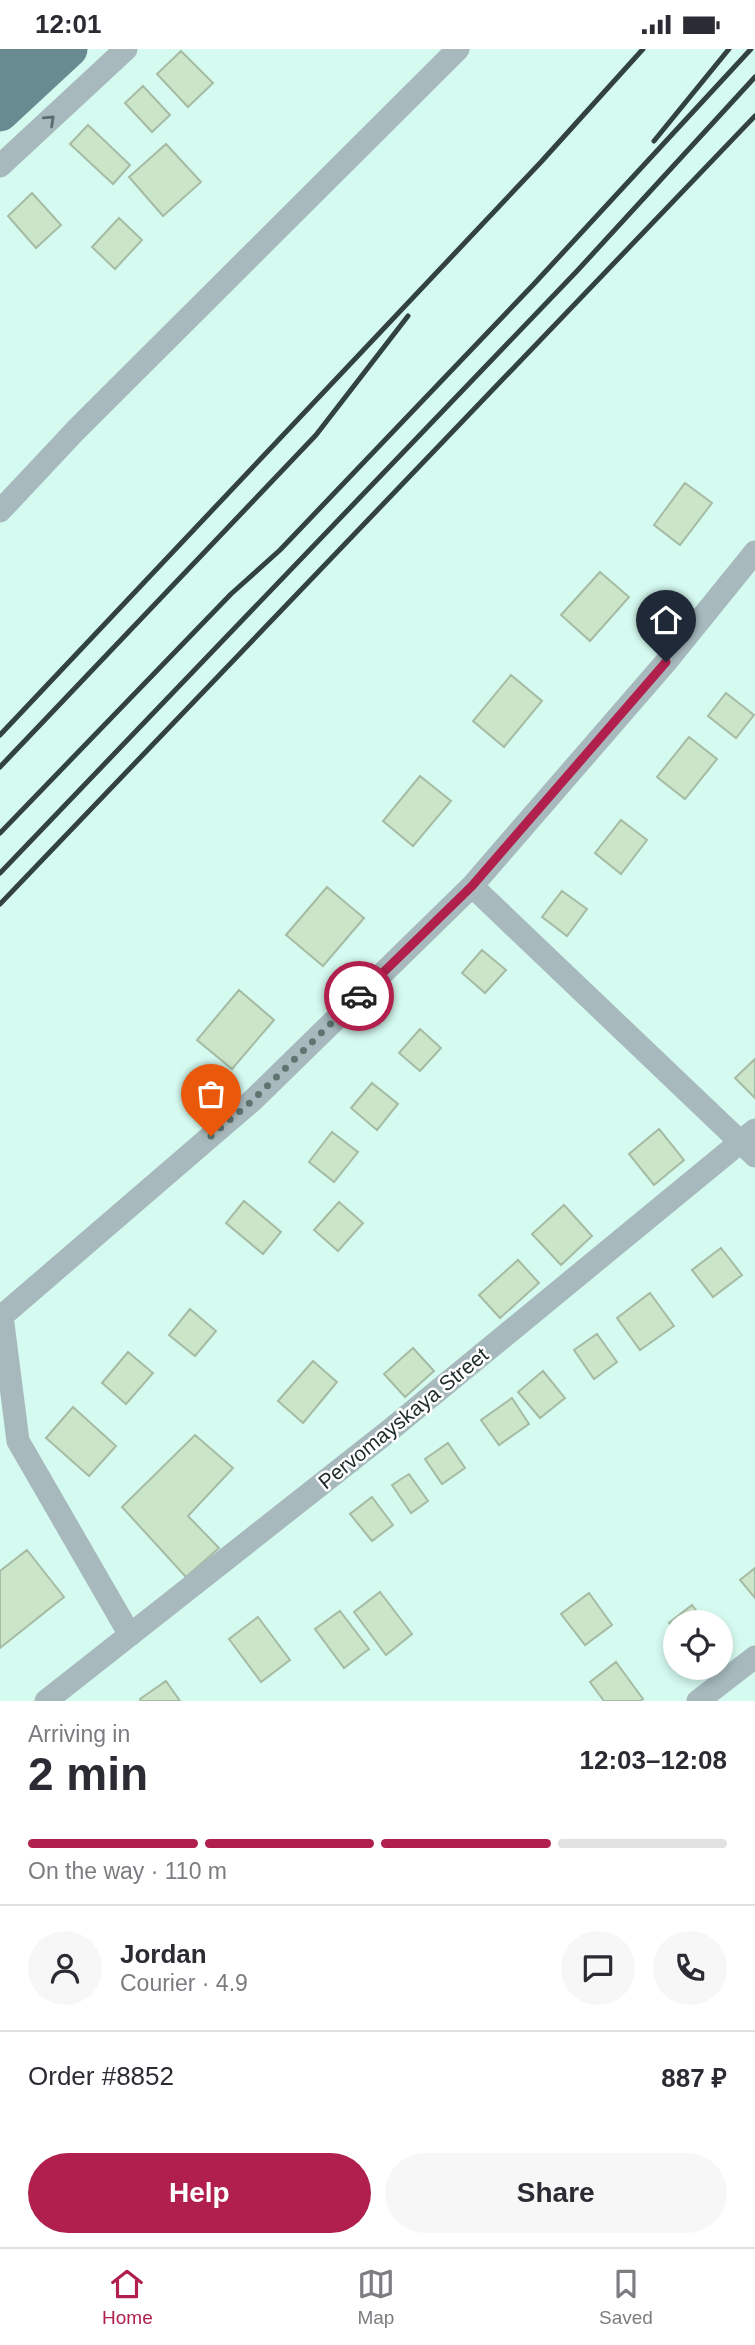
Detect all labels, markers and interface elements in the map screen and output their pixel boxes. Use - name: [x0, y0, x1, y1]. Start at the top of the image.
- text: 12:01: [35, 9, 102, 39]
- one-way arrow: [42, 115, 55, 128]
- pin: [636, 590, 696, 662]
- icon: home: [647, 601, 685, 639]
- courier: [324, 961, 394, 1031]
- icon: car: [340, 977, 378, 1015]
- pin: [181, 1064, 241, 1136]
- icon: bag: [192, 1075, 230, 1113]
- street label: Pervomayskaya Street: [314, 1342, 492, 1493]
- map controls: [663, 1610, 733, 1680]
- button: locate: [663, 1610, 733, 1680]
- text: Arriving in: [28, 1721, 130, 1747]
- text: 12:03–12:08: [580, 1745, 727, 1775]
- text: 2 min: [28, 1748, 148, 1800]
- text: On the way · 110 m: [28, 1858, 227, 1884]
- button: person: [28, 1931, 102, 2005]
- button: chat: [561, 1931, 635, 2005]
- button: phone: [653, 1931, 727, 2005]
- text: Jordan: [120, 1939, 207, 1969]
- text: Courier · 4.9: [120, 1970, 248, 1996]
- text: Order #8852: [28, 2061, 174, 2091]
- text: 887 ₽: [661, 2063, 727, 2093]
- button: Help: [28, 2153, 371, 2233]
- button: Share: [385, 2153, 727, 2233]
- tab: Home: [102, 2265, 153, 2329]
- tab: Map: [357, 2265, 395, 2329]
- tab: Saved: [599, 2265, 653, 2329]

